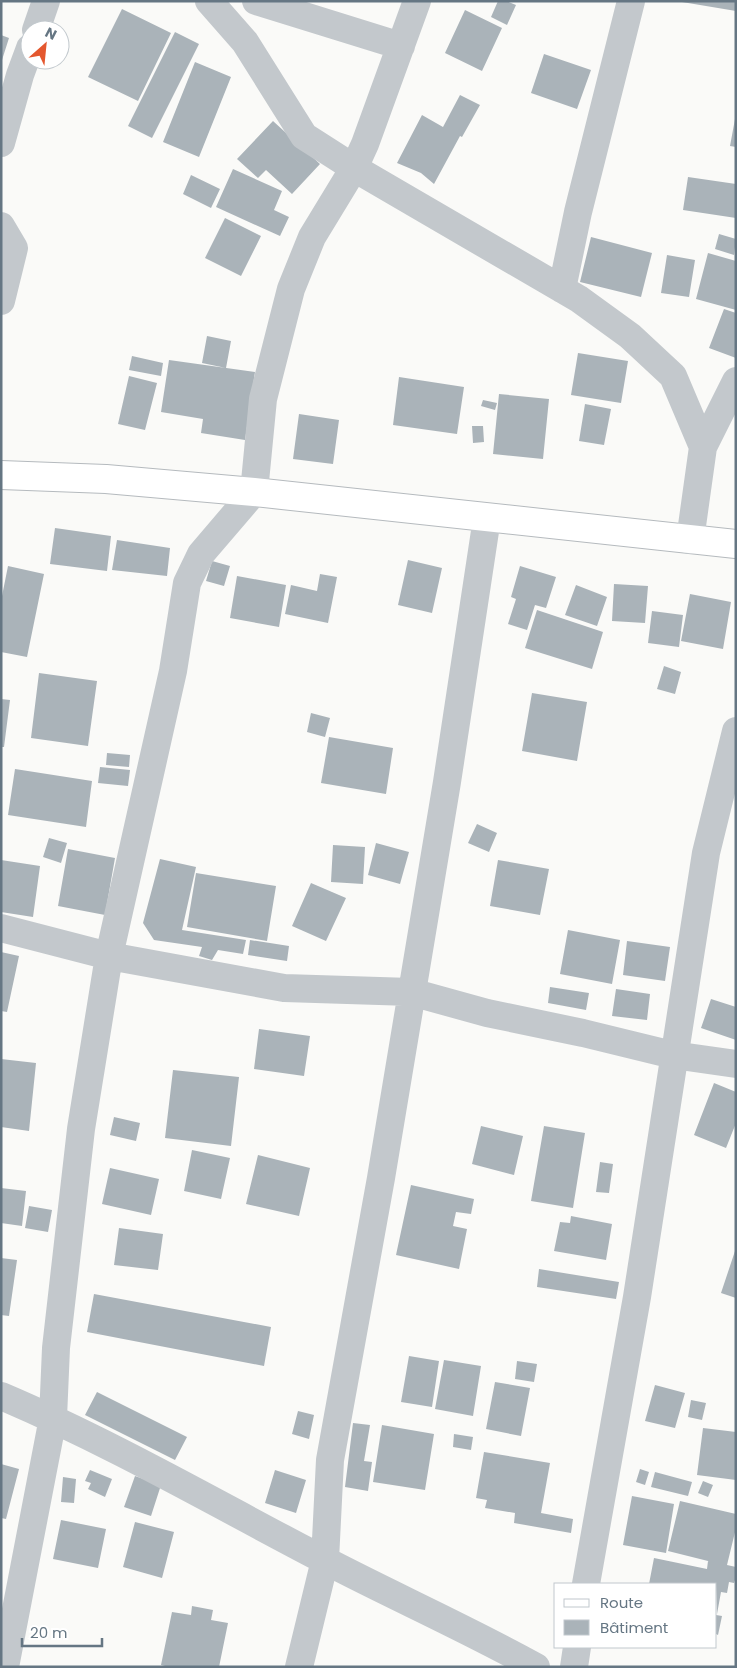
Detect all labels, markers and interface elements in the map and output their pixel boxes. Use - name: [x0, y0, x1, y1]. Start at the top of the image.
- north arrow: [20, 20, 70, 70]
- text: N: [42, 22, 60, 45]
- legend: [554, 1583, 717, 1648]
- text: Route: [600, 1592, 643, 1613]
- scale bar: [22, 1616, 102, 1648]
- text: Bâtiment: [600, 1617, 668, 1638]
- text: 20 m: [30, 1622, 68, 1643]

